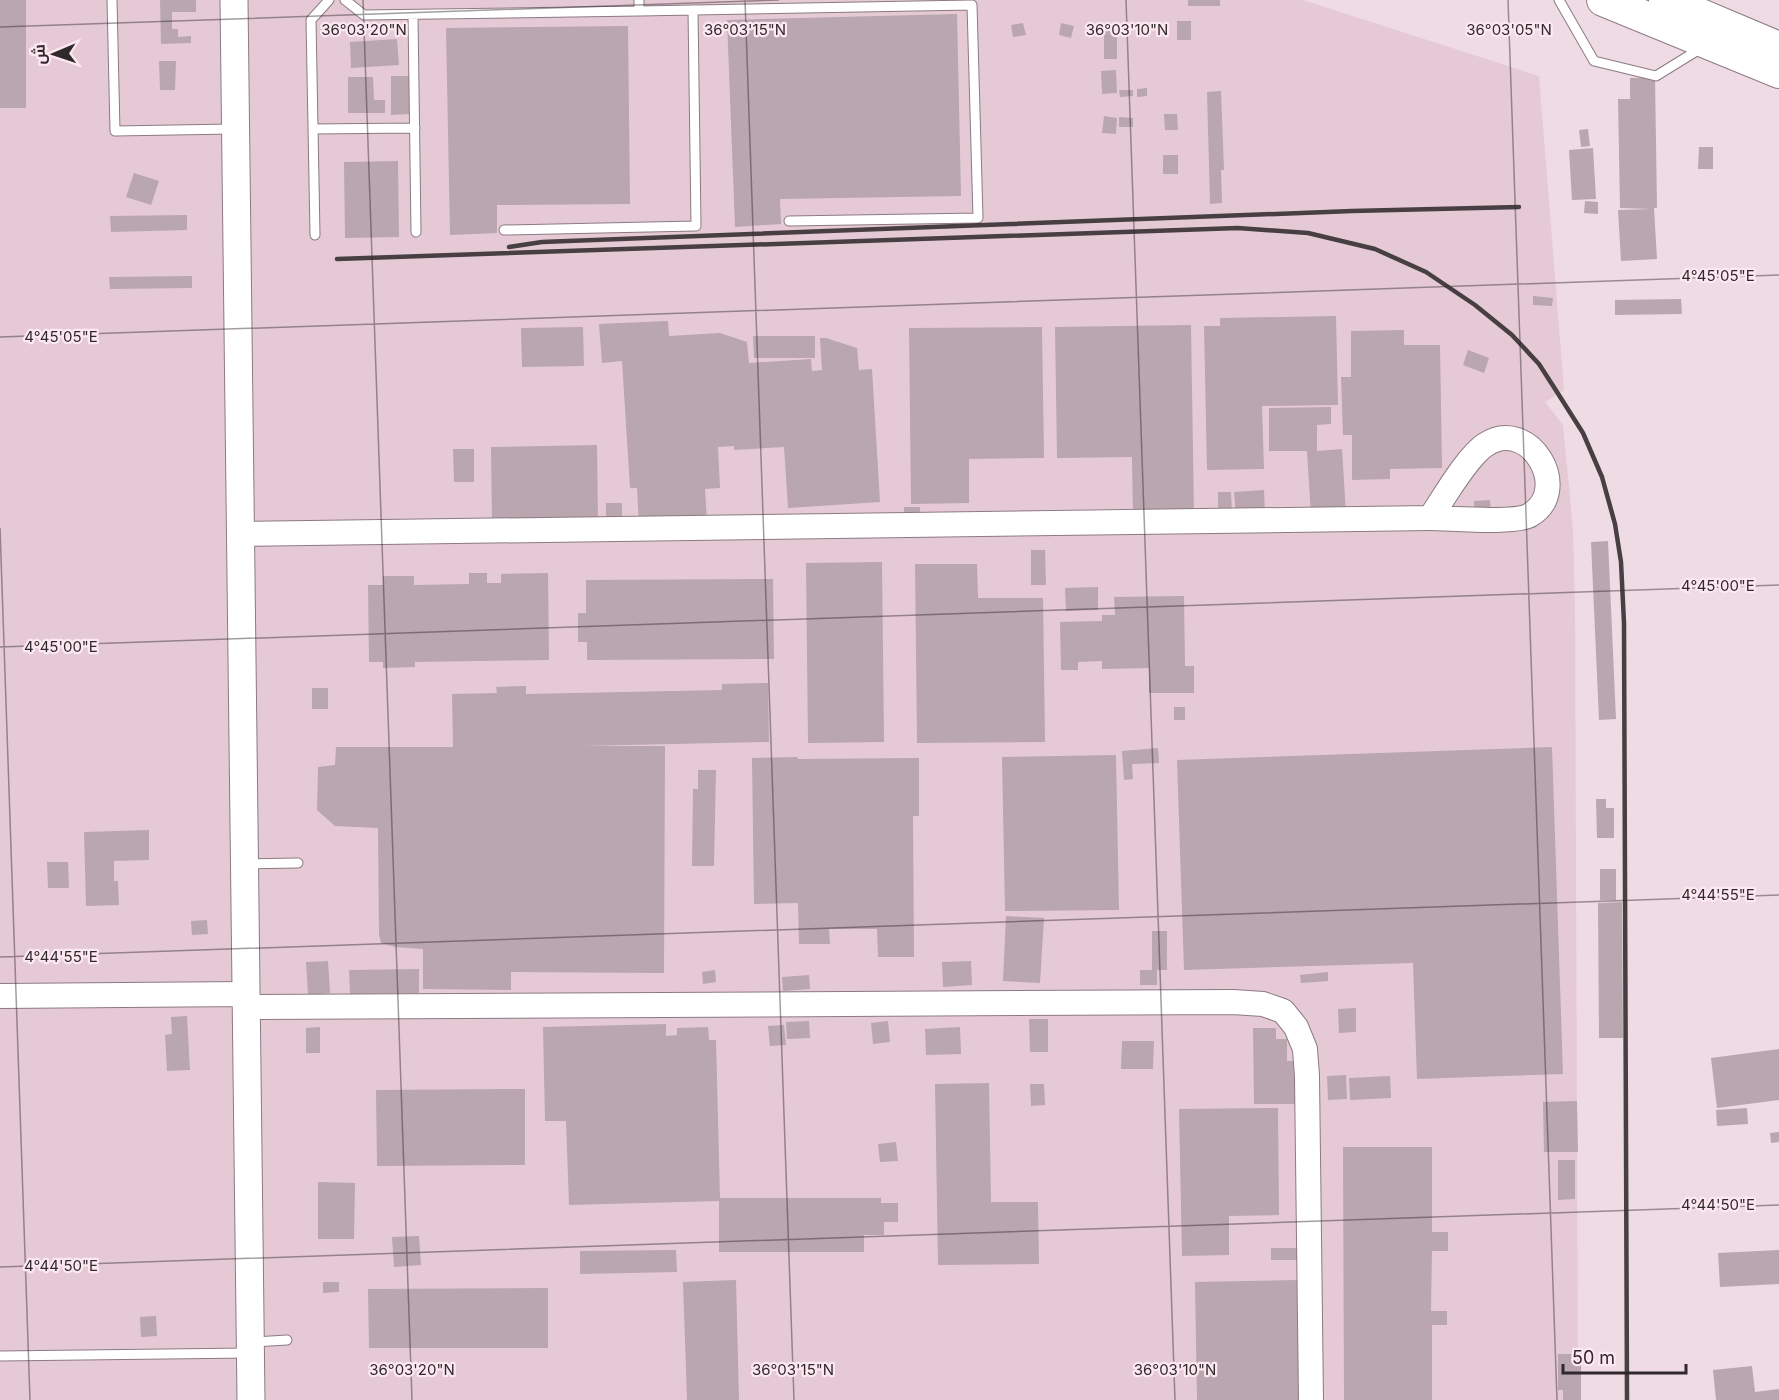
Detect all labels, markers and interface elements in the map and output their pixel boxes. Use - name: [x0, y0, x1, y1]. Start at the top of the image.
- text: 36°03'20"N: [321, 20, 407, 39]
- text: 36°03'15"N: [704, 20, 786, 39]
- text: 36°03'10"N: [1086, 20, 1168, 39]
- text: 36°03'05"N: [1466, 20, 1552, 39]
- north arrow: [24, 24, 84, 84]
- text: ش: [29, 44, 49, 65]
- text: 4°45'05"E: [1681, 266, 1755, 285]
- text: 4°45'05"E: [24, 327, 98, 346]
- text: 4°45'00"E: [1681, 576, 1755, 595]
- text: 4°45'00"E: [24, 637, 98, 656]
- text: 4°44'55"E: [1681, 885, 1755, 904]
- text: 4°44'55"E: [24, 947, 98, 966]
- text: 4°44'50"E: [1681, 1195, 1755, 1214]
- text: 4°44'50"E: [24, 1256, 98, 1275]
- scale bar: [1563, 1337, 1686, 1375]
- text: 50 m: [1572, 1347, 1615, 1368]
- text: 36°03'20"N: [369, 1360, 455, 1379]
- text: 36°03'15"N: [752, 1360, 834, 1379]
- text: 36°03'10"N: [1134, 1360, 1216, 1379]

